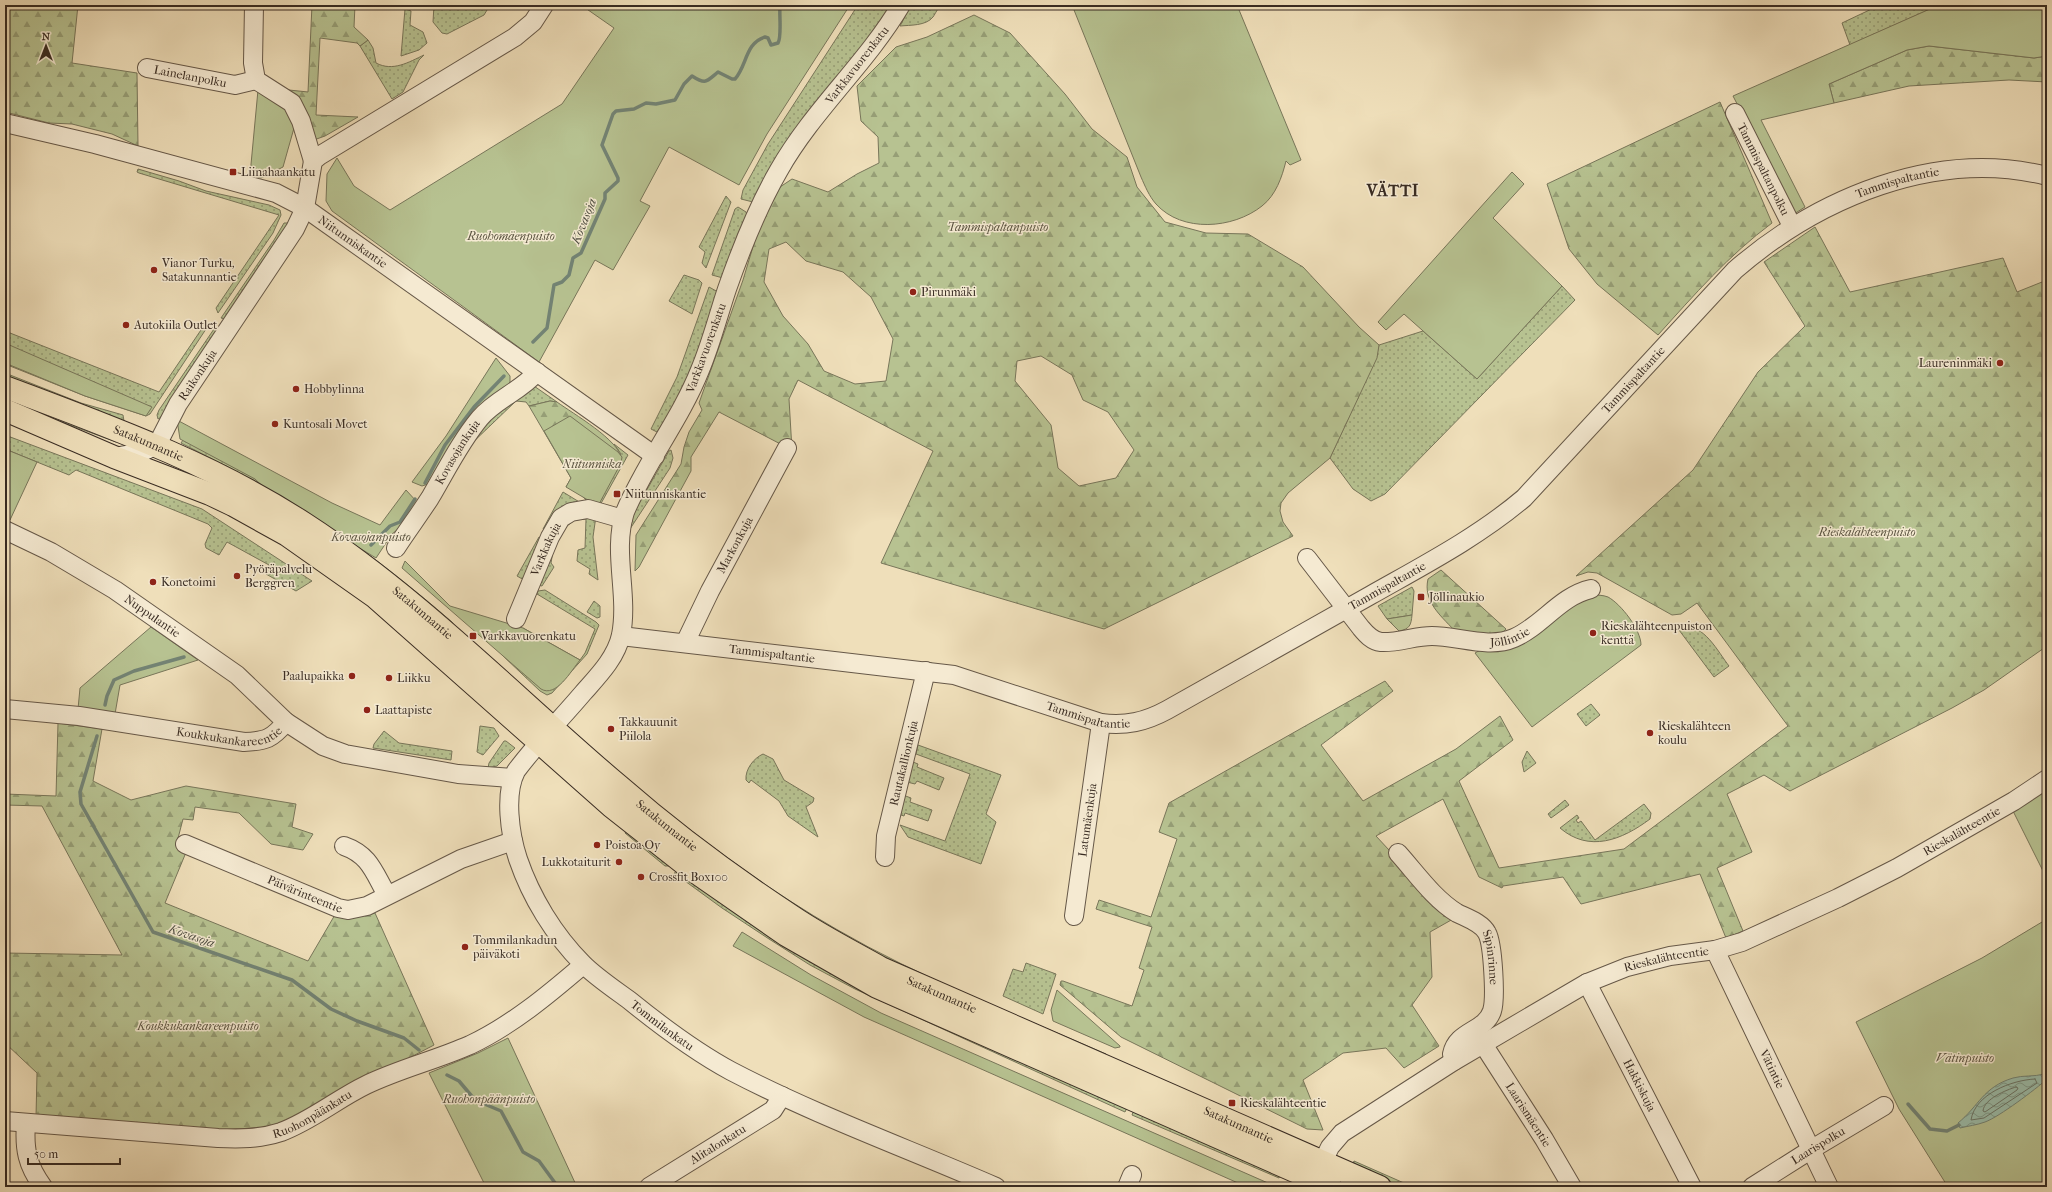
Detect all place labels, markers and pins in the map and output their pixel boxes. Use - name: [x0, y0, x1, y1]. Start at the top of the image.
- place label: Liinahaankatu: [241, 165, 316, 179]
- marker: Liinahaankatu: [228, 167, 238, 177]
- place label: Vianor Turku, Satakunnantie: [161, 256, 237, 284]
- marker: Vianor Turku, Satakunnantie: [149, 265, 159, 275]
- place label: Pirunmäki: [921, 285, 976, 299]
- marker: Pirunmäki: [908, 287, 918, 297]
- place label: Autokiila Outlet: [133, 318, 218, 332]
- marker: Autokiila Outlet: [121, 320, 131, 330]
- place label: Laureninmäki: [1919, 356, 1992, 370]
- marker: Laureninmäki: [1995, 358, 2005, 368]
- place label: Hobbylinna: [304, 382, 365, 396]
- marker: Hobbylinna: [291, 384, 301, 394]
- place label: Kuntosali Movet: [283, 417, 368, 431]
- marker: Kuntosali Movet: [270, 419, 280, 429]
- place label: Niitunniskantie: [625, 487, 706, 501]
- marker: Niitunniskantie: [612, 489, 622, 499]
- place label: Pyöräpalvelu Berggren: [245, 562, 312, 590]
- marker: Pyöräpalvelu Berggren: [232, 571, 242, 581]
- place label: Konetoimi: [161, 575, 216, 589]
- marker: Konetoimi: [148, 577, 158, 587]
- place label: Jöllinaukio: [1428, 590, 1484, 604]
- marker: Jöllinaukio: [1416, 592, 1426, 602]
- place label: Rieskalähteenpuiston kenttä: [1601, 619, 1712, 647]
- marker: Rieskalähteenpuiston kenttä: [1588, 628, 1598, 638]
- place label: Varkkavuorenkatu: [480, 629, 576, 643]
- marker: Varkkavuorenkatu: [468, 631, 478, 641]
- place label: Paalupaikka: [282, 669, 344, 683]
- marker: Paalupaikka: [347, 671, 357, 681]
- place label: Liikku: [397, 671, 431, 685]
- marker: Liikku: [384, 673, 394, 683]
- place label: Laattapiste: [375, 703, 432, 717]
- marker: Laattapiste: [362, 705, 372, 715]
- place label: Takkauunit Piilola: [619, 715, 678, 743]
- place label: Rieskalähteen koulu: [1658, 719, 1731, 747]
- marker: Takkauunit Piilola: [606, 724, 616, 734]
- marker: Rieskalähteen koulu: [1645, 728, 1655, 738]
- place label: Poistoa Oy: [605, 838, 661, 852]
- marker: Poistoa Oy: [592, 840, 602, 850]
- place label: Lukkotaiturit: [542, 855, 612, 869]
- marker: Lukkotaiturit: [614, 857, 624, 867]
- place label: Crossfit Box100: [649, 870, 728, 884]
- marker: Crossfit Box100: [636, 872, 646, 882]
- place label: Tommilankadun päiväkoti: [472, 933, 557, 961]
- marker: Tommilankadun päiväkoti: [460, 942, 470, 952]
- place label: Rieskalähteentie: [1240, 1096, 1326, 1110]
- marker: Rieskalähteentie: [1227, 1098, 1237, 1108]

